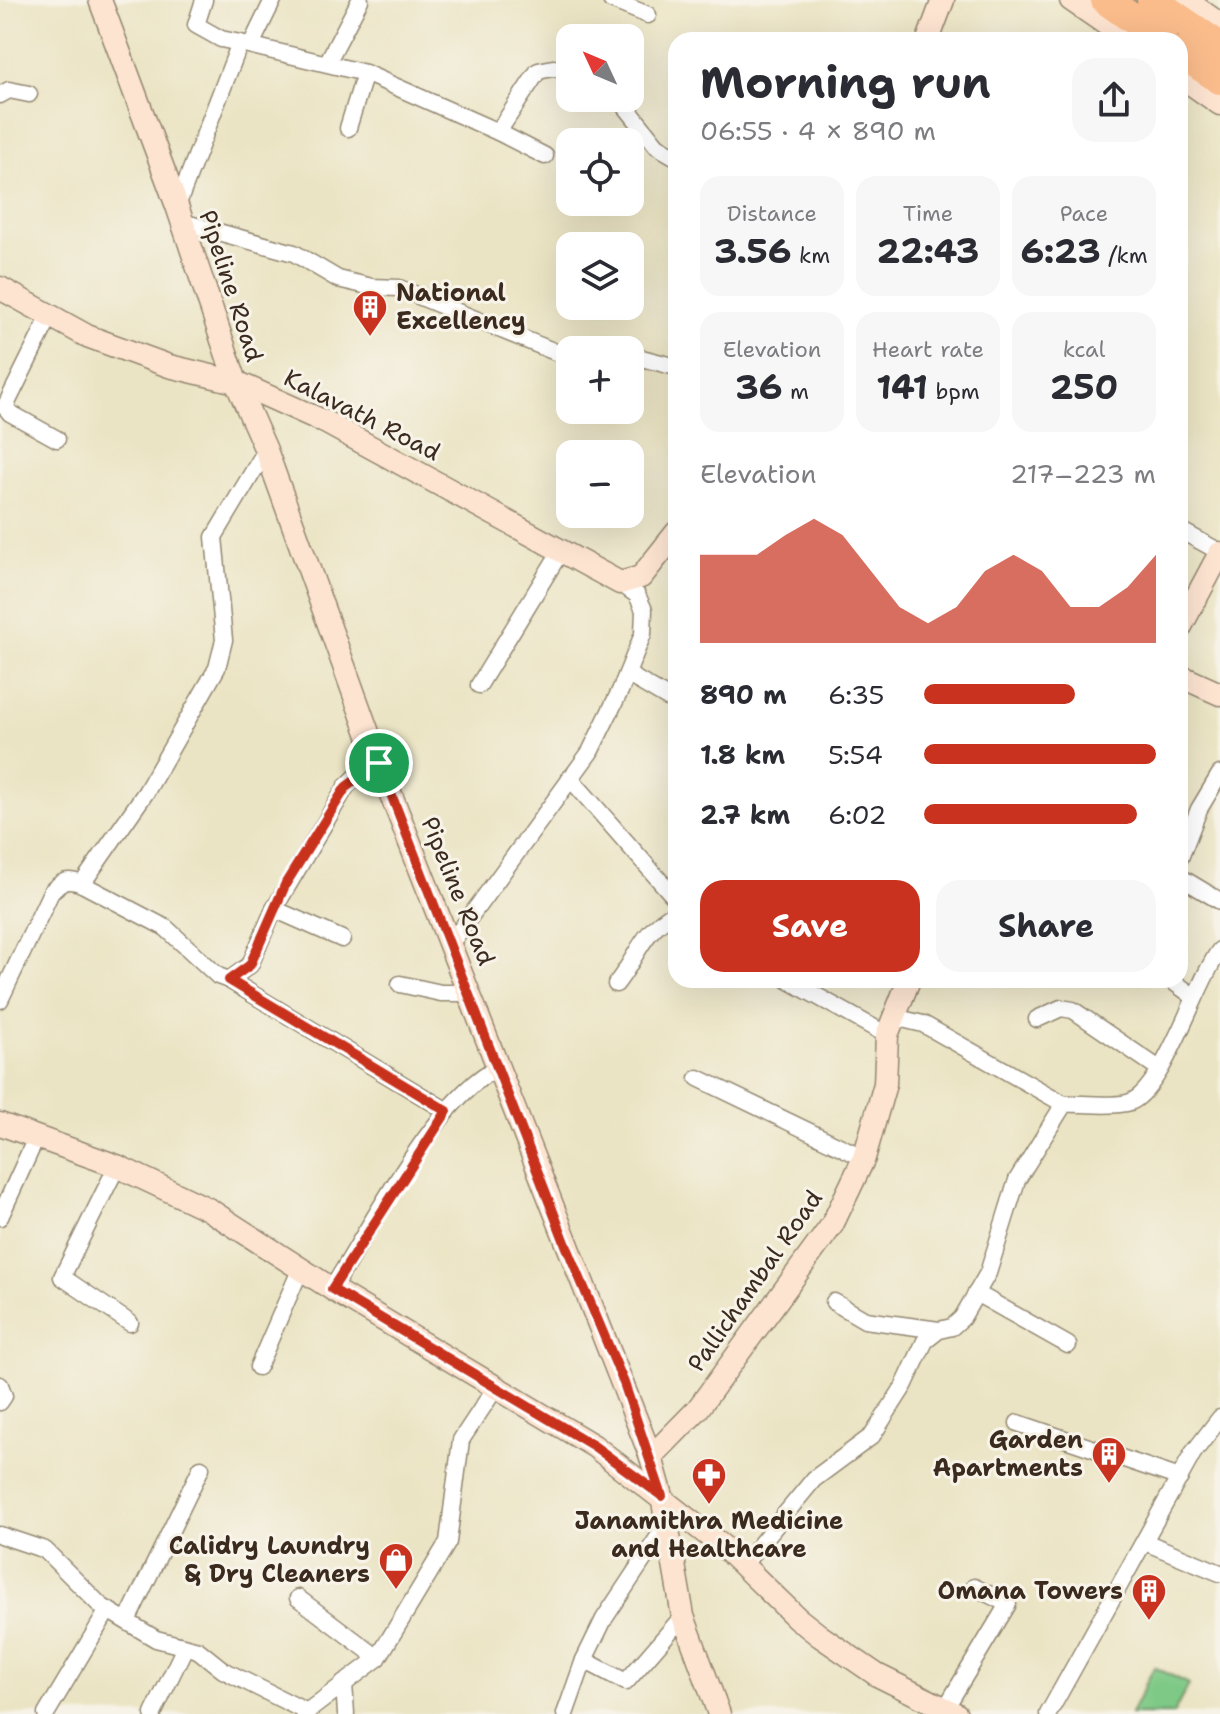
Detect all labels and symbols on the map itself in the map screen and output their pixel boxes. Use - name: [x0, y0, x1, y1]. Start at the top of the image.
- north arrow: [556, 24, 644, 112]
- street label: Pipeline Road: [191, 206, 271, 366]
- place label: National Excellency: [396, 277, 526, 337]
- building icon: National Excellency: [351, 288, 389, 338]
- street label: Kalavath Road: [278, 362, 446, 468]
- pin: [345, 729, 413, 797]
- street label: Pipeline Road: [414, 812, 502, 970]
- street label: Pallichambal Road: [680, 1184, 830, 1378]
- place label: Garden Apartments: [933, 1424, 1083, 1484]
- building icon: Garden Apartments: [1090, 1435, 1128, 1485]
- pharmacy icon: Janamithra Medicine and Healthcare: [690, 1456, 728, 1506]
- place label: Janamithra Medicine and Healthcare: [574, 1505, 844, 1565]
- place label: Calidry Laundry & Dry Cleaners: [169, 1530, 370, 1590]
- shop icon: Calidry Laundry & Dry Cleaners: [377, 1541, 415, 1591]
- building icon: Omana Towers: [1130, 1572, 1168, 1622]
- place label: Omana Towers: [937, 1575, 1123, 1607]

